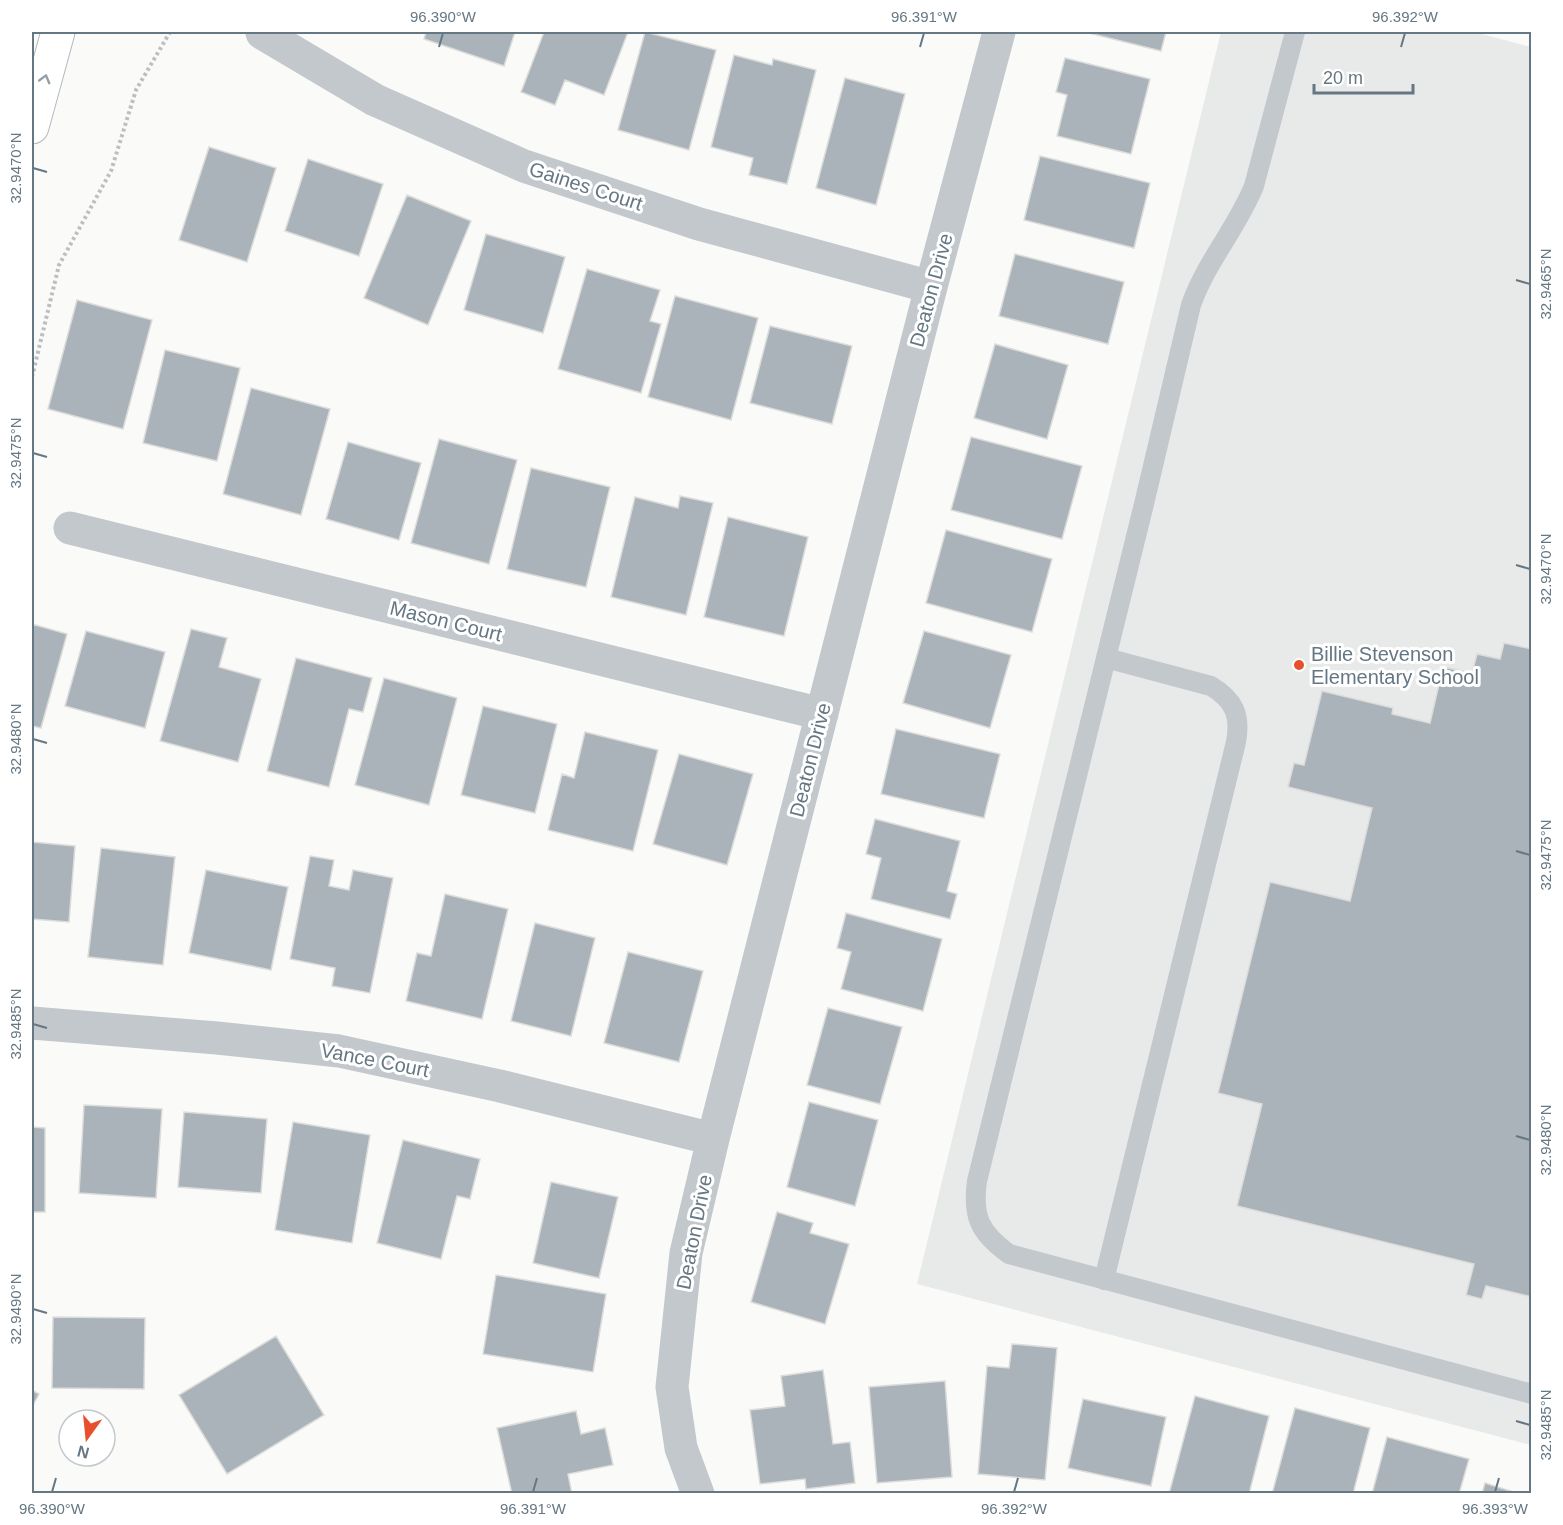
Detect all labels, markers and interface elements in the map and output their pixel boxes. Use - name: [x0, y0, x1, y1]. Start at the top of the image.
- text: 96.390°W: [410, 8, 477, 25]
- text: 96.391°W: [891, 8, 958, 25]
- text: 96.392°W: [1372, 8, 1439, 25]
- scale bar: [1314, 57, 1413, 95]
- text: 20 m: [1323, 68, 1363, 88]
- one-way arrow: [37, 74, 50, 84]
- text: 32.9470°N: [7, 132, 24, 204]
- street label: Gaines Court: [527, 157, 646, 215]
- street label: Deaton Drive: [905, 231, 957, 349]
- text: 32.9465°N: [1537, 248, 1554, 320]
- text: 32.9475°N: [7, 417, 24, 489]
- text: 32.9470°N: [1537, 533, 1554, 605]
- street label: Mason Court: [388, 596, 505, 646]
- place label: Billie Stevenson Elementary School: [1311, 643, 1479, 688]
- marker: Billie Stevenson Elementary School: [1292, 658, 1306, 672]
- street label: Deaton Drive: [785, 701, 835, 819]
- text: 32.9480°N: [7, 703, 24, 775]
- text: 32.9475°N: [1537, 819, 1554, 891]
- text: 32.9485°N: [7, 988, 24, 1060]
- street label: Vance Court: [319, 1039, 431, 1081]
- text: 32.9480°N: [1537, 1104, 1554, 1176]
- street label: Deaton Drive: [672, 1173, 716, 1291]
- text: 32.9490°N: [7, 1273, 24, 1345]
- text: 32.9485°N: [1537, 1389, 1554, 1461]
- north arrow: [57, 1408, 117, 1468]
- text: N: [75, 1442, 91, 1462]
- text: 96.390°W: [19, 1500, 86, 1517]
- text: 96.391°W: [500, 1500, 567, 1517]
- text: 96.392°W: [981, 1500, 1048, 1517]
- text: 96.393°W: [1462, 1500, 1529, 1517]

